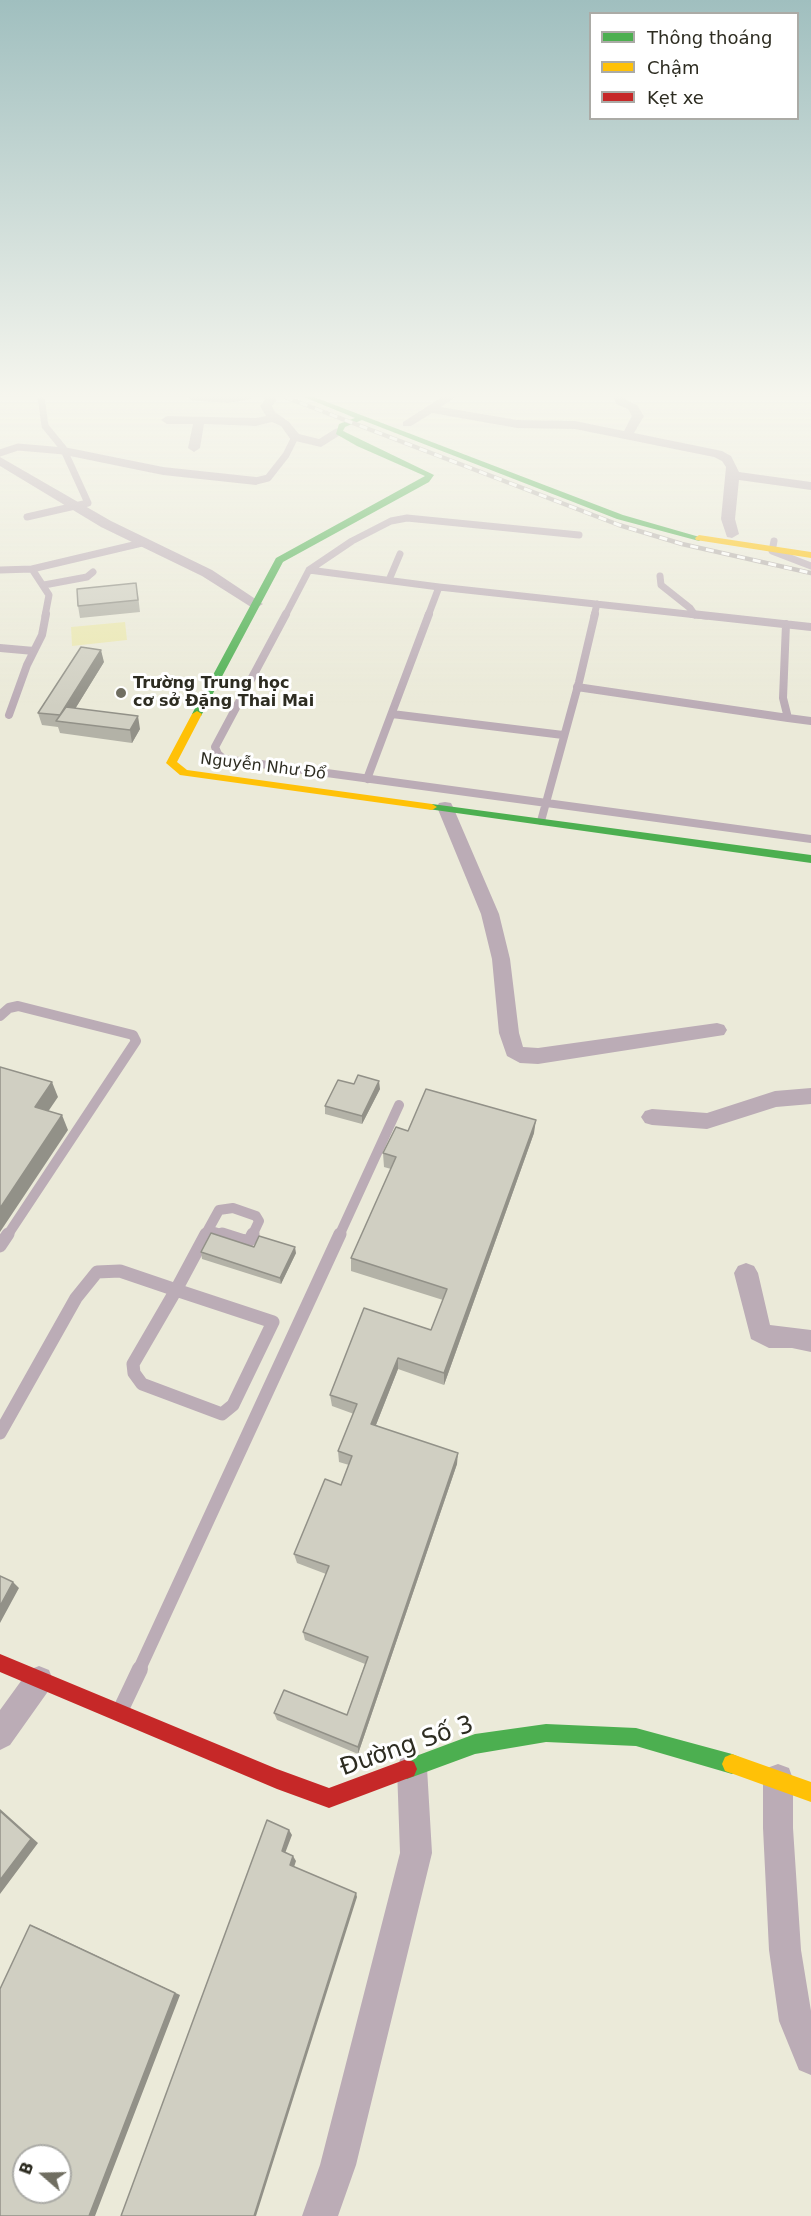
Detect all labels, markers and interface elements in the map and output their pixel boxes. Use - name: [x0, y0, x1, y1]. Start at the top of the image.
- legend: [589, 12, 799, 120]
- text: Thông thoáng: [647, 27, 772, 48]
- text: Chậm: [647, 57, 700, 78]
- text: Kẹt xe: [647, 87, 704, 108]
- place label: Trường Trung học cơ sở Đặng Thai Mai: [133, 674, 314, 712]
- marker: Trường Trung học cơ sở Đặng Thai Mai: [114, 686, 128, 700]
- street label: Nguyễn Như Đổ: [199, 750, 327, 784]
- street label: Đường Số 3: [336, 1711, 478, 1783]
- north arrow: [12, 2144, 72, 2204]
- text: B: [15, 2159, 38, 2177]

